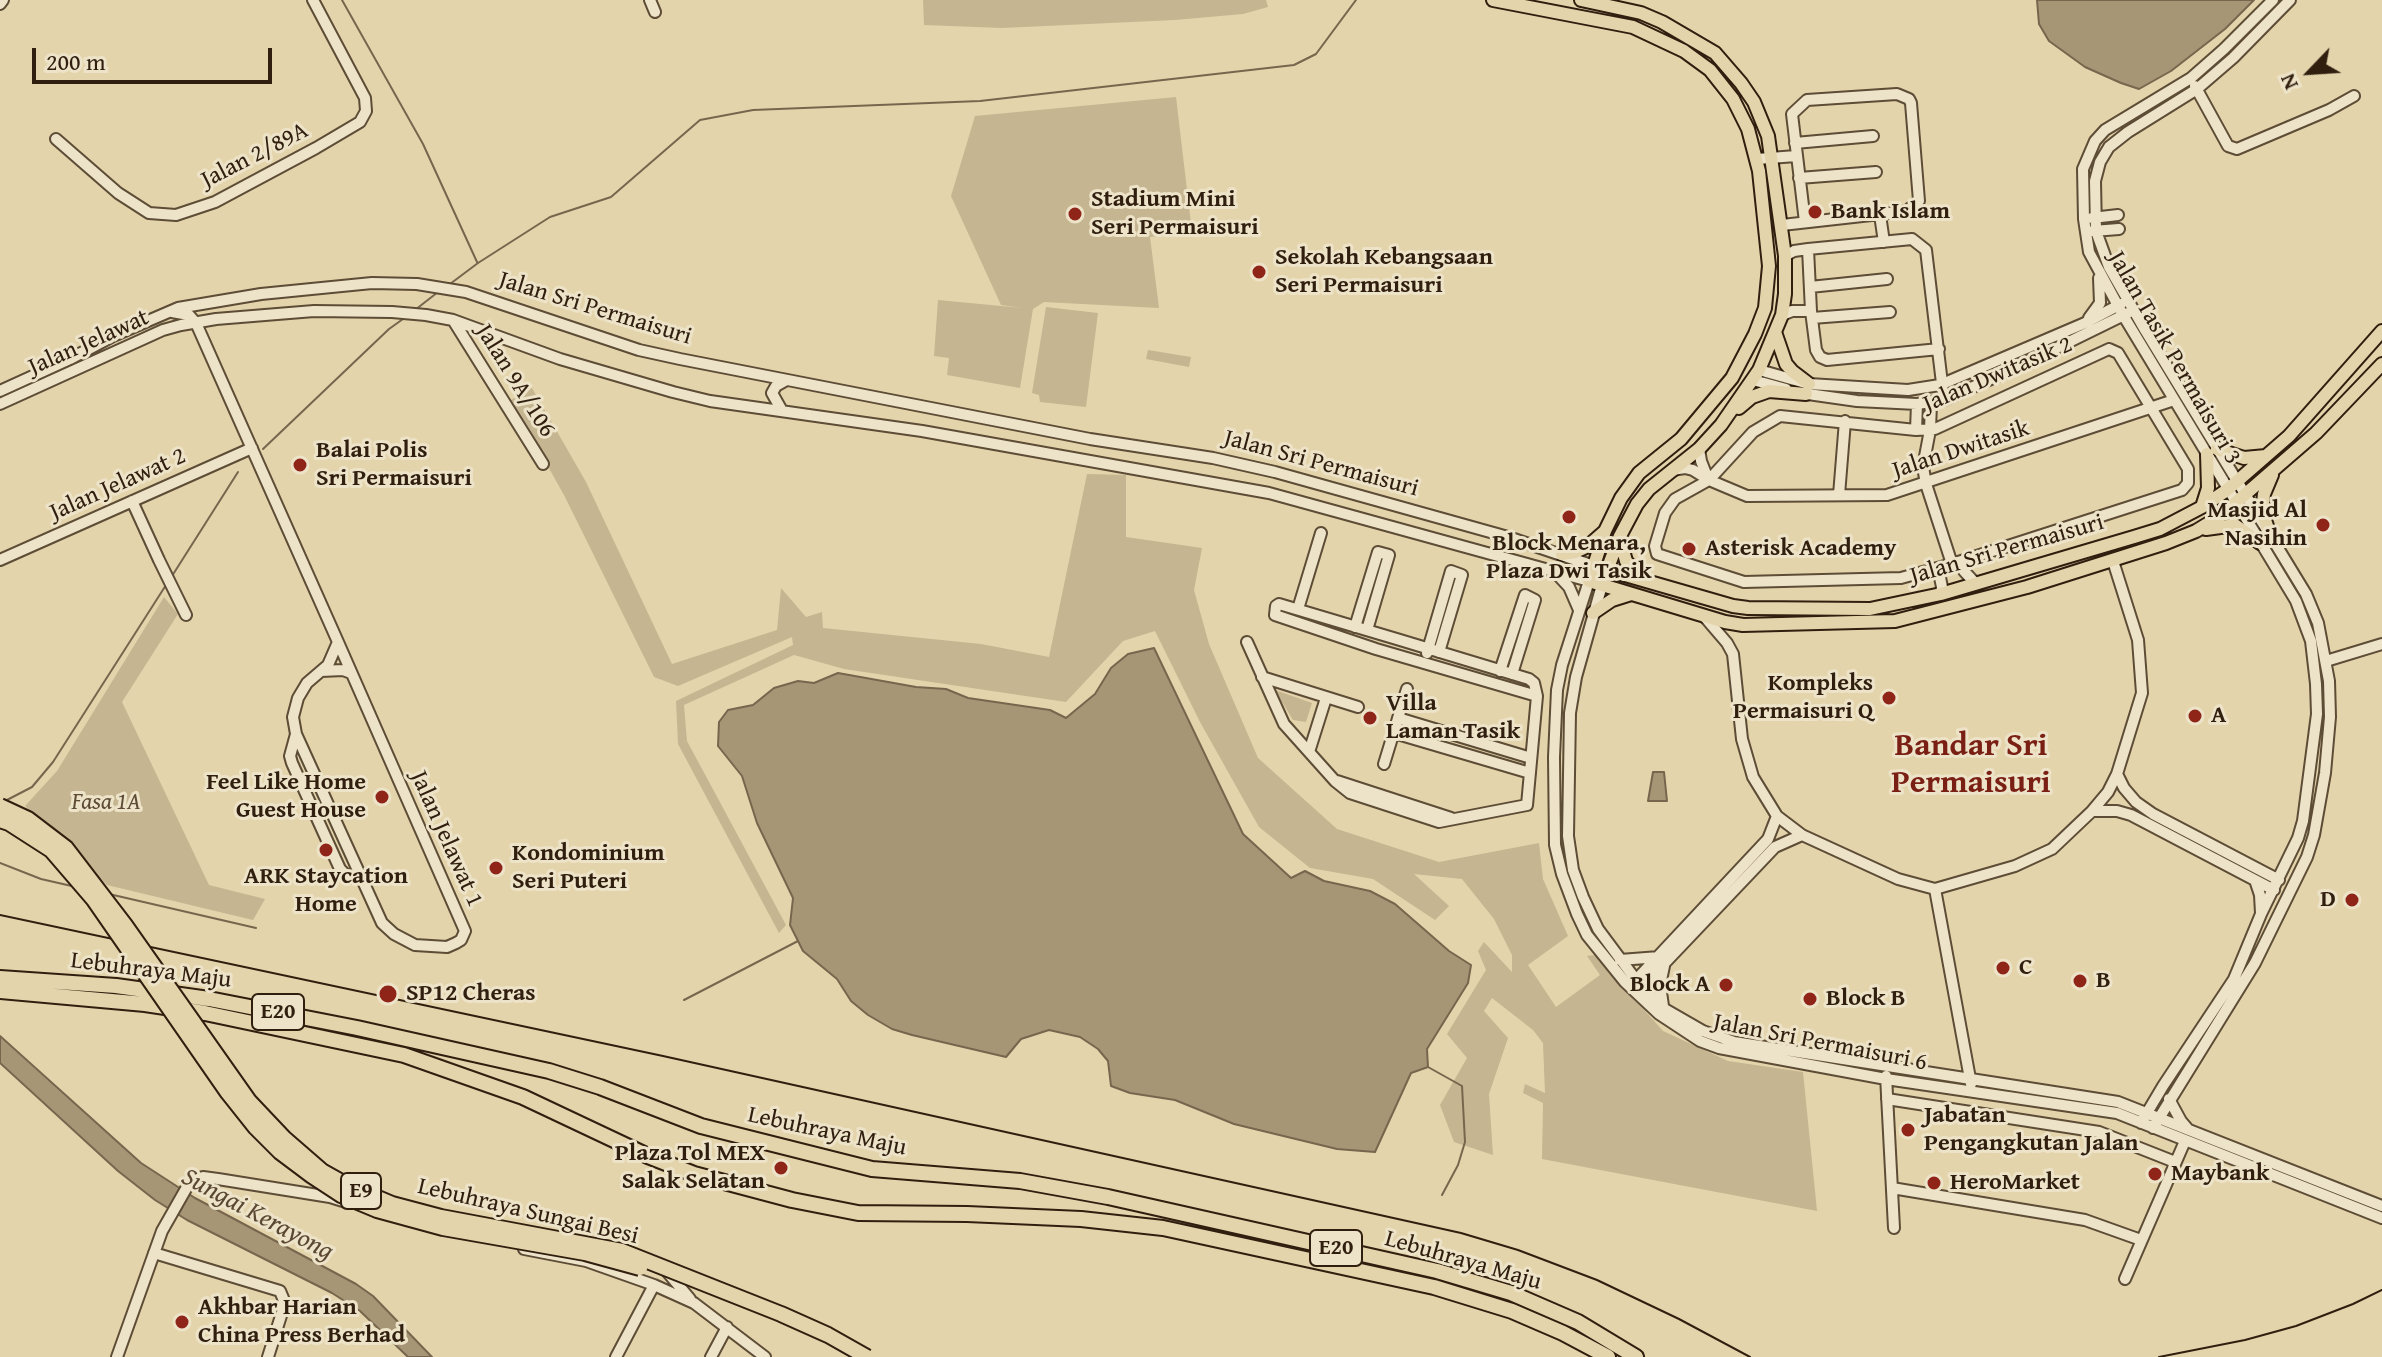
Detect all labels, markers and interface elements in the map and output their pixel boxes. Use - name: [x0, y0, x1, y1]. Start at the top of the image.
- scale bar: [36, 32, 276, 82]
- north arrow: [2270, 32, 2350, 112]
- text: 200 m: [46, 44, 106, 79]
- text: N: [2271, 69, 2306, 96]
- street label: Jalan 2/89A: [197, 117, 313, 195]
- place label: Stadium Mini Seri Permaisuri: [1091, 186, 1259, 242]
- place label: Bank Islam: [1831, 198, 1950, 226]
- marker: Bank Islam: [1806, 203, 1824, 221]
- marker: Stadium Mini Seri Permaisuri: [1066, 205, 1084, 223]
- place label: Sekolah Kebangsaan Seri Permaisuri: [1275, 244, 1493, 300]
- street label: Jalan Tasik Permaisuri 3: [2101, 246, 2247, 470]
- marker: Sekolah Kebangsaan Seri Permaisuri: [1250, 263, 1268, 281]
- street label: Jalan Sri Permaisuri: [495, 266, 695, 352]
- street label: Jalan Jelawat: [24, 304, 154, 382]
- street label: Jalan 9A/106: [469, 319, 561, 443]
- street label: Jalan Dwitasik 2: [1919, 331, 2077, 419]
- street label: Jalan Dwitasik: [1889, 414, 2033, 486]
- street label: Jalan Sri Permaisuri: [1221, 424, 1421, 504]
- place label: Balai Polis Sri Permaisuri: [316, 437, 472, 493]
- street label: Jalan Jelawat 2: [46, 442, 190, 528]
- marker: Balai Polis Sri Permaisuri: [291, 456, 309, 474]
- place label: Masjid Al Nasihin: [2207, 497, 2307, 553]
- marker: Block Menara, Plaza Dwi Tasik: [1560, 508, 1578, 526]
- street label: Jalan Sri Permaisuri: [1907, 509, 2107, 591]
- marker: Masjid Al Nasihin: [2314, 516, 2332, 534]
- place label: Block Menara, Plaza Dwi Tasik: [1486, 530, 1652, 586]
- place label: Asterisk Academy: [1705, 535, 1896, 563]
- marker: Asterisk Academy: [1680, 540, 1698, 558]
- place label: Kompleks Permaisuri Q: [1733, 670, 1873, 726]
- marker: Kompleks Permaisuri Q: [1880, 689, 1898, 707]
- place label: Villa Laman Tasik: [1386, 690, 1520, 746]
- place label: A: [2211, 702, 2226, 730]
- marker: A: [2186, 707, 2204, 725]
- marker: Villa Laman Tasik: [1361, 709, 1379, 727]
- district label: Bandar Sri Permaisuri: [1891, 728, 2051, 803]
- street label: Jalan Jelawat 1: [403, 767, 489, 911]
- place label: Feel Like Home Guest House: [206, 769, 366, 825]
- marker: Feel Like Home Guest House: [373, 788, 391, 806]
- park label: Fasa 1A: [71, 789, 141, 817]
- place label: Kondominium Seri Puteri: [512, 840, 665, 896]
- marker: ARK Staycation Home: [317, 841, 335, 859]
- marker: Kondominium Seri Puteri: [487, 859, 505, 877]
- place label: ARK Staycation Home: [244, 863, 408, 919]
- place label: D: [2320, 886, 2336, 914]
- marker: D: [2343, 891, 2361, 909]
- street label: Lebuhraya Maju: [69, 947, 233, 995]
- place label: C: [2019, 954, 2033, 982]
- marker: C: [1994, 959, 2012, 977]
- place label: B: [2096, 967, 2111, 995]
- place label: Block A: [1630, 971, 1710, 999]
- marker: B: [2071, 972, 2089, 990]
- marker: Block A: [1717, 976, 1735, 994]
- place label: SP12 Cheras: [406, 980, 536, 1008]
- marker: SP12 Cheras: [377, 983, 399, 1005]
- place label: Block B: [1826, 985, 1906, 1013]
- marker: Block B: [1801, 990, 1819, 1008]
- road number: E20: [252, 994, 304, 1030]
- street label: Jalan Sri Permaisuri 6: [1711, 1008, 1929, 1078]
- street label: Lebuhraya Maju: [745, 1101, 909, 1163]
- place label: Jabatan Pengangkutan Jalan: [1924, 1102, 2138, 1158]
- marker: Jabatan Pengangkutan Jalan: [1899, 1121, 1917, 1139]
- place label: Plaza Tol MEX Salak Selatan: [615, 1140, 765, 1196]
- marker: Plaza Tol MEX Salak Selatan: [772, 1159, 790, 1177]
- place label: Maybank: [2171, 1160, 2269, 1188]
- water label: Sungai Kerayong: [176, 1162, 338, 1268]
- marker: Maybank: [2146, 1165, 2164, 1183]
- place label: HeroMarket: [1950, 1169, 2080, 1197]
- road number: E9: [341, 1173, 381, 1209]
- street label: Lebuhraya Sungai Besi: [415, 1173, 641, 1251]
- marker: HeroMarket: [1925, 1174, 1943, 1192]
- street label: Lebuhraya Maju: [1381, 1225, 1545, 1297]
- road number: E20: [1310, 1230, 1362, 1266]
- place label: Akhbar Harian China Press Berhad: [198, 1294, 405, 1350]
- marker: Akhbar Harian China Press Berhad: [173, 1313, 191, 1331]

